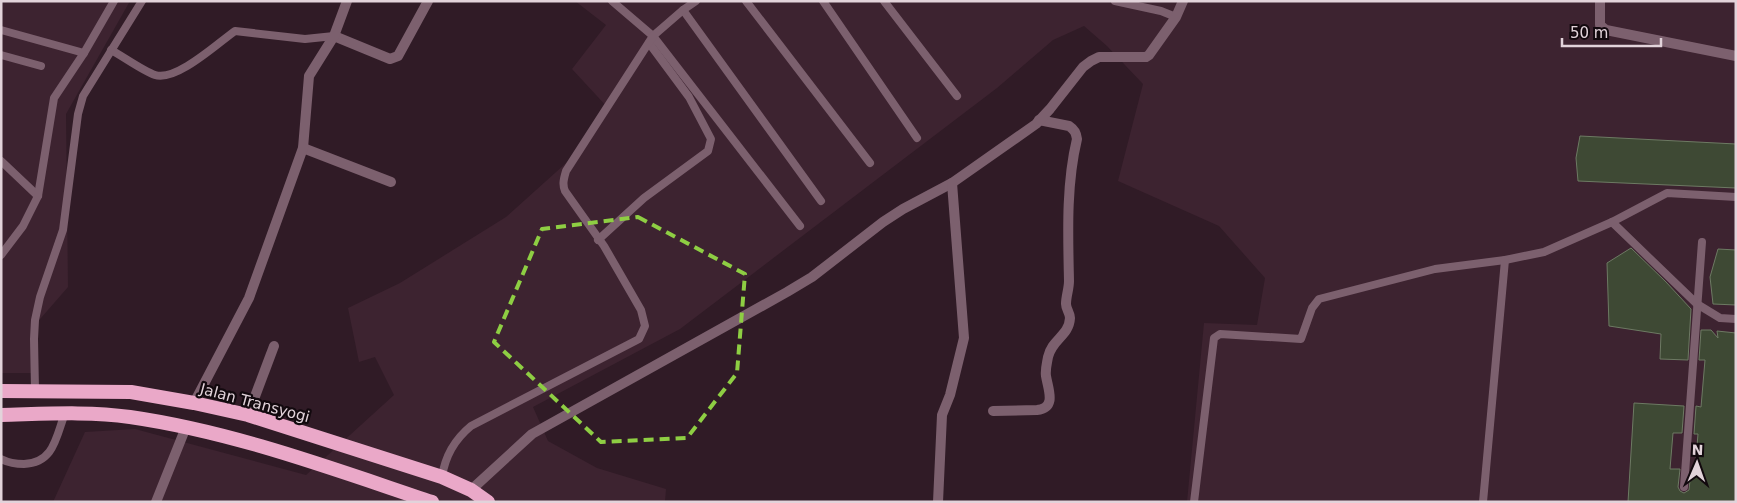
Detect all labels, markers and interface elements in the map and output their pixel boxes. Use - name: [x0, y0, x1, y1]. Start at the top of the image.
- scale bar: [1562, 15, 1661, 47]
- text: 50 m: [1570, 24, 1608, 42]
- street label: Jalan Transyogi: [197, 379, 312, 426]
- north arrow: [1672, 438, 1722, 488]
- text: N: [1691, 442, 1704, 458]

